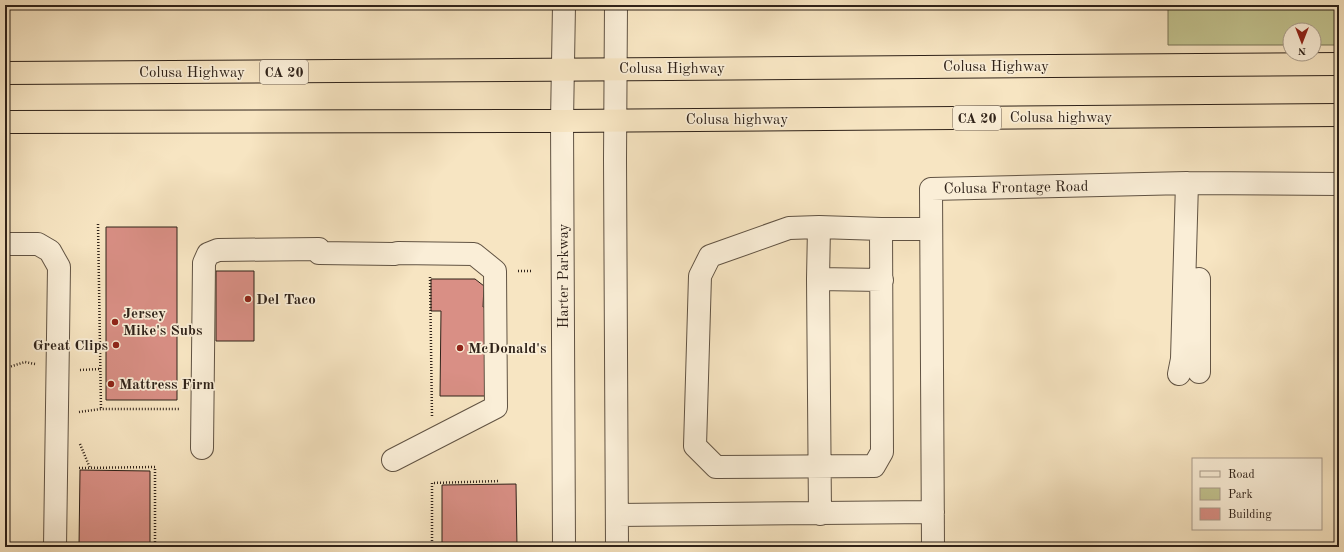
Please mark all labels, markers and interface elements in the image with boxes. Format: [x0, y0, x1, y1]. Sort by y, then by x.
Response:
north arrow [1282, 22, 1322, 62]
text: N [1297, 45, 1306, 56]
road number: CA 20 [260, 60, 308, 84]
street label: Colusa Highway [943, 60, 1049, 75]
street label: Colusa Highway [619, 62, 725, 77]
street label: Colusa Highway [139, 66, 245, 81]
road number: CA 20 [953, 106, 1001, 130]
street label: Colusa highway [1010, 111, 1112, 126]
street label: Colusa highway [686, 113, 788, 128]
street label: Colusa Frontage Road [944, 180, 1089, 197]
street label: Harter Parkway [557, 223, 572, 329]
place label: Del Taco [256, 293, 316, 308]
marker: Del Taco [243, 294, 253, 304]
place label: Jersey Mike's Subs [123, 307, 202, 339]
marker: Jersey Mike's Subs [110, 317, 120, 327]
place label: Great Clips [33, 339, 108, 354]
marker: Great Clips [111, 340, 121, 350]
place label: McDonald's [468, 342, 546, 357]
marker: McDonald's [455, 343, 465, 353]
place label: Mattress Firm [119, 378, 215, 393]
marker: Mattress Firm [106, 379, 116, 389]
legend [1192, 458, 1322, 530]
text: Road [1228, 469, 1255, 481]
text: Park [1228, 489, 1253, 501]
text: Building [1228, 509, 1272, 521]

